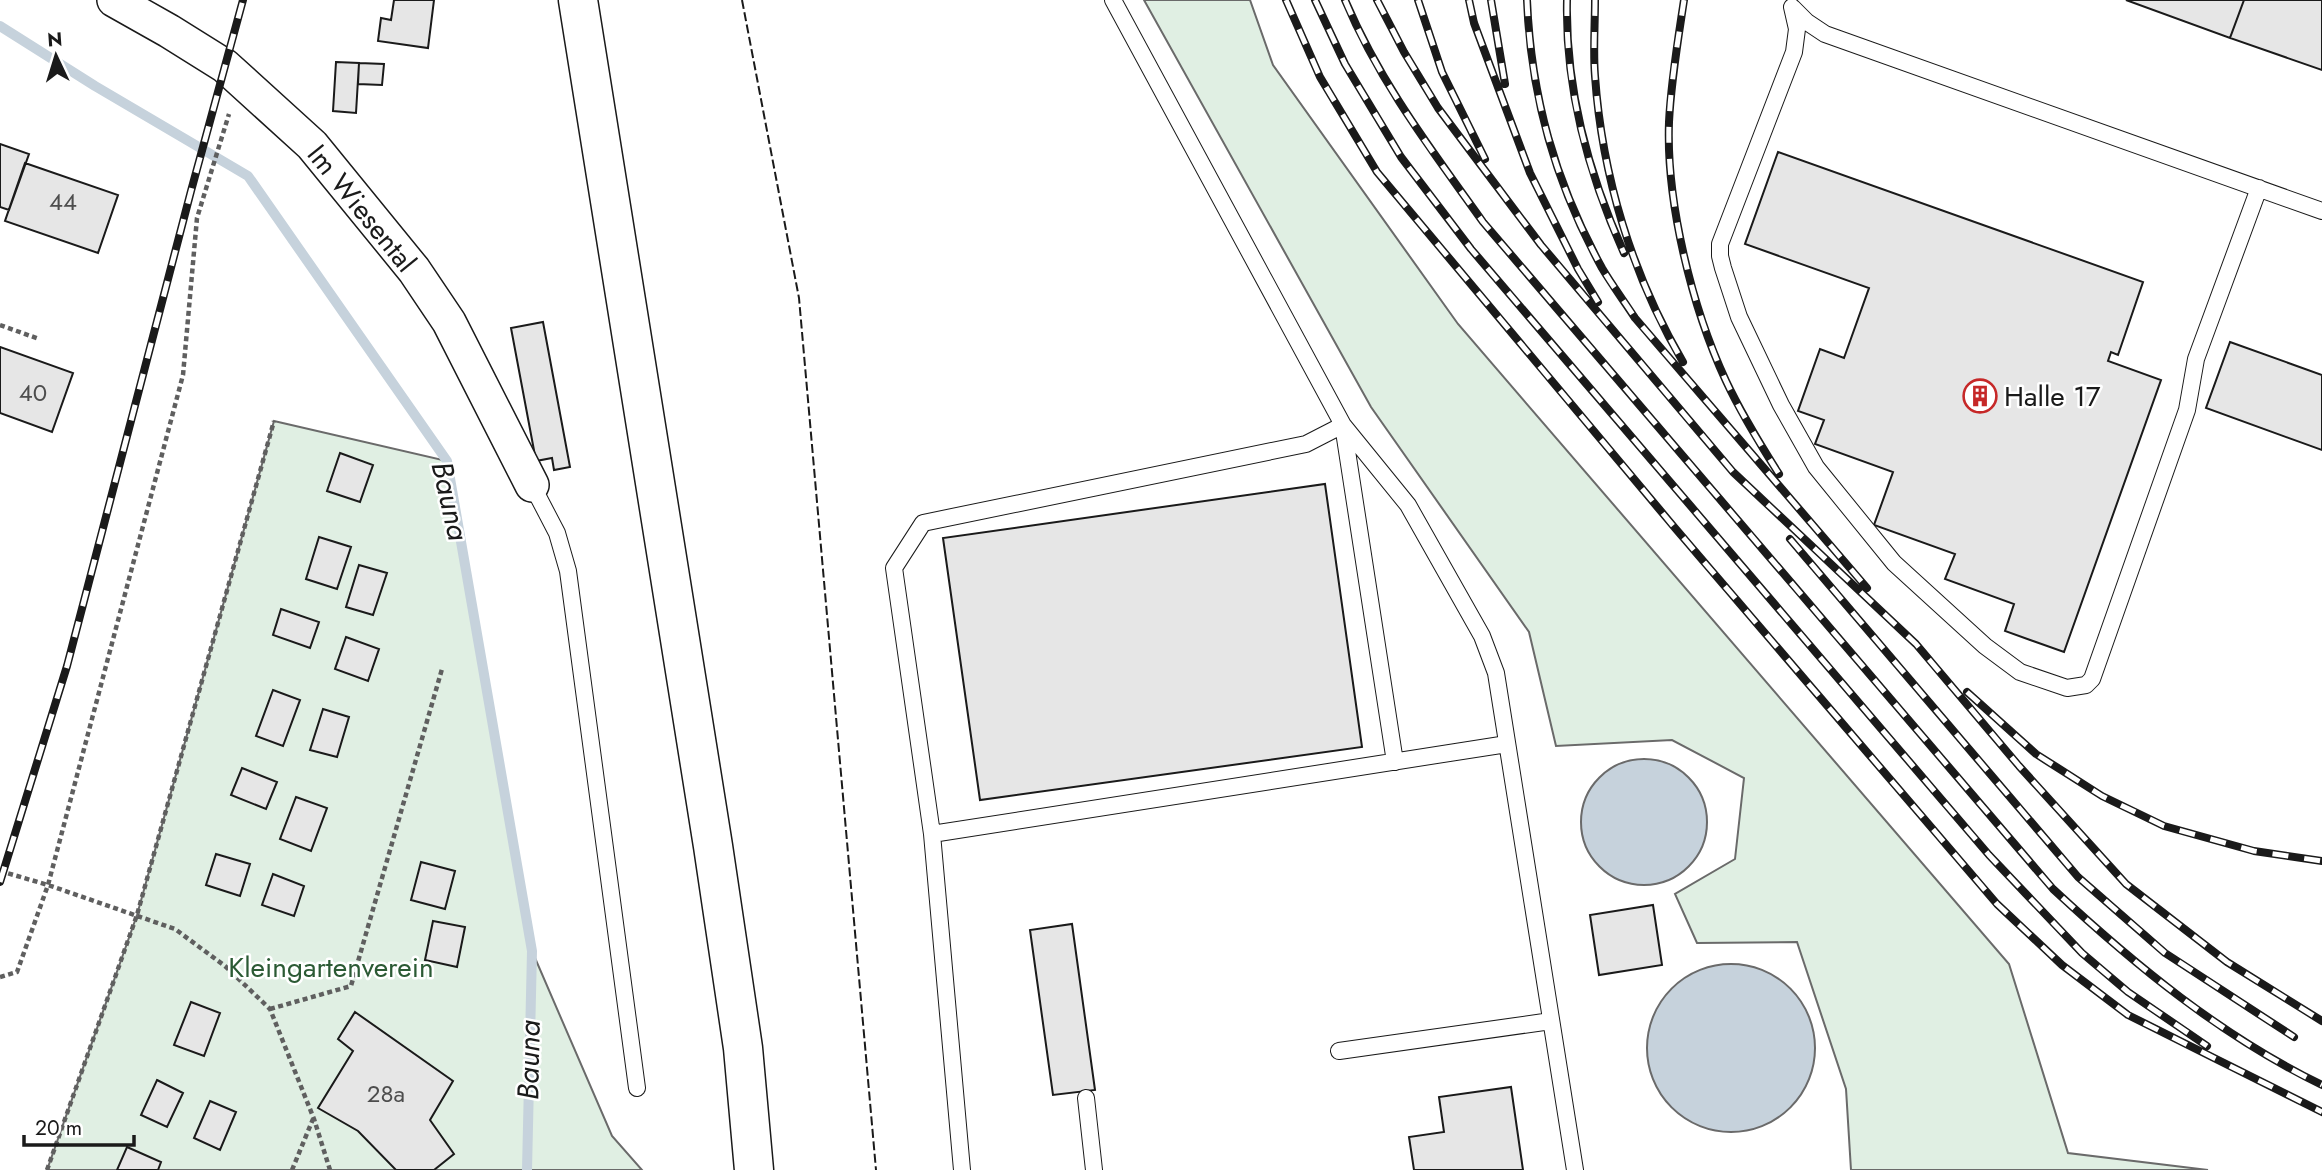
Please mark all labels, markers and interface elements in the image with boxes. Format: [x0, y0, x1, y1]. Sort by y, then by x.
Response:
north arrow [21, 21, 91, 91]
text: N [46, 26, 63, 54]
street label: Im Wiesental [297, 136, 426, 281]
house number: 44 [49, 184, 77, 219]
house number: 40 [19, 375, 47, 410]
place label: Halle 17 [2004, 376, 2101, 417]
building icon: Halle 17 [1961, 377, 1999, 415]
water label: Bauna [421, 457, 481, 545]
park label: Kleingartenverein [228, 947, 434, 988]
water label: Bauna [506, 1019, 551, 1100]
house number: 28a [367, 1076, 405, 1111]
scale bar [24, 1104, 135, 1148]
text: 20 m [35, 1113, 82, 1143]

